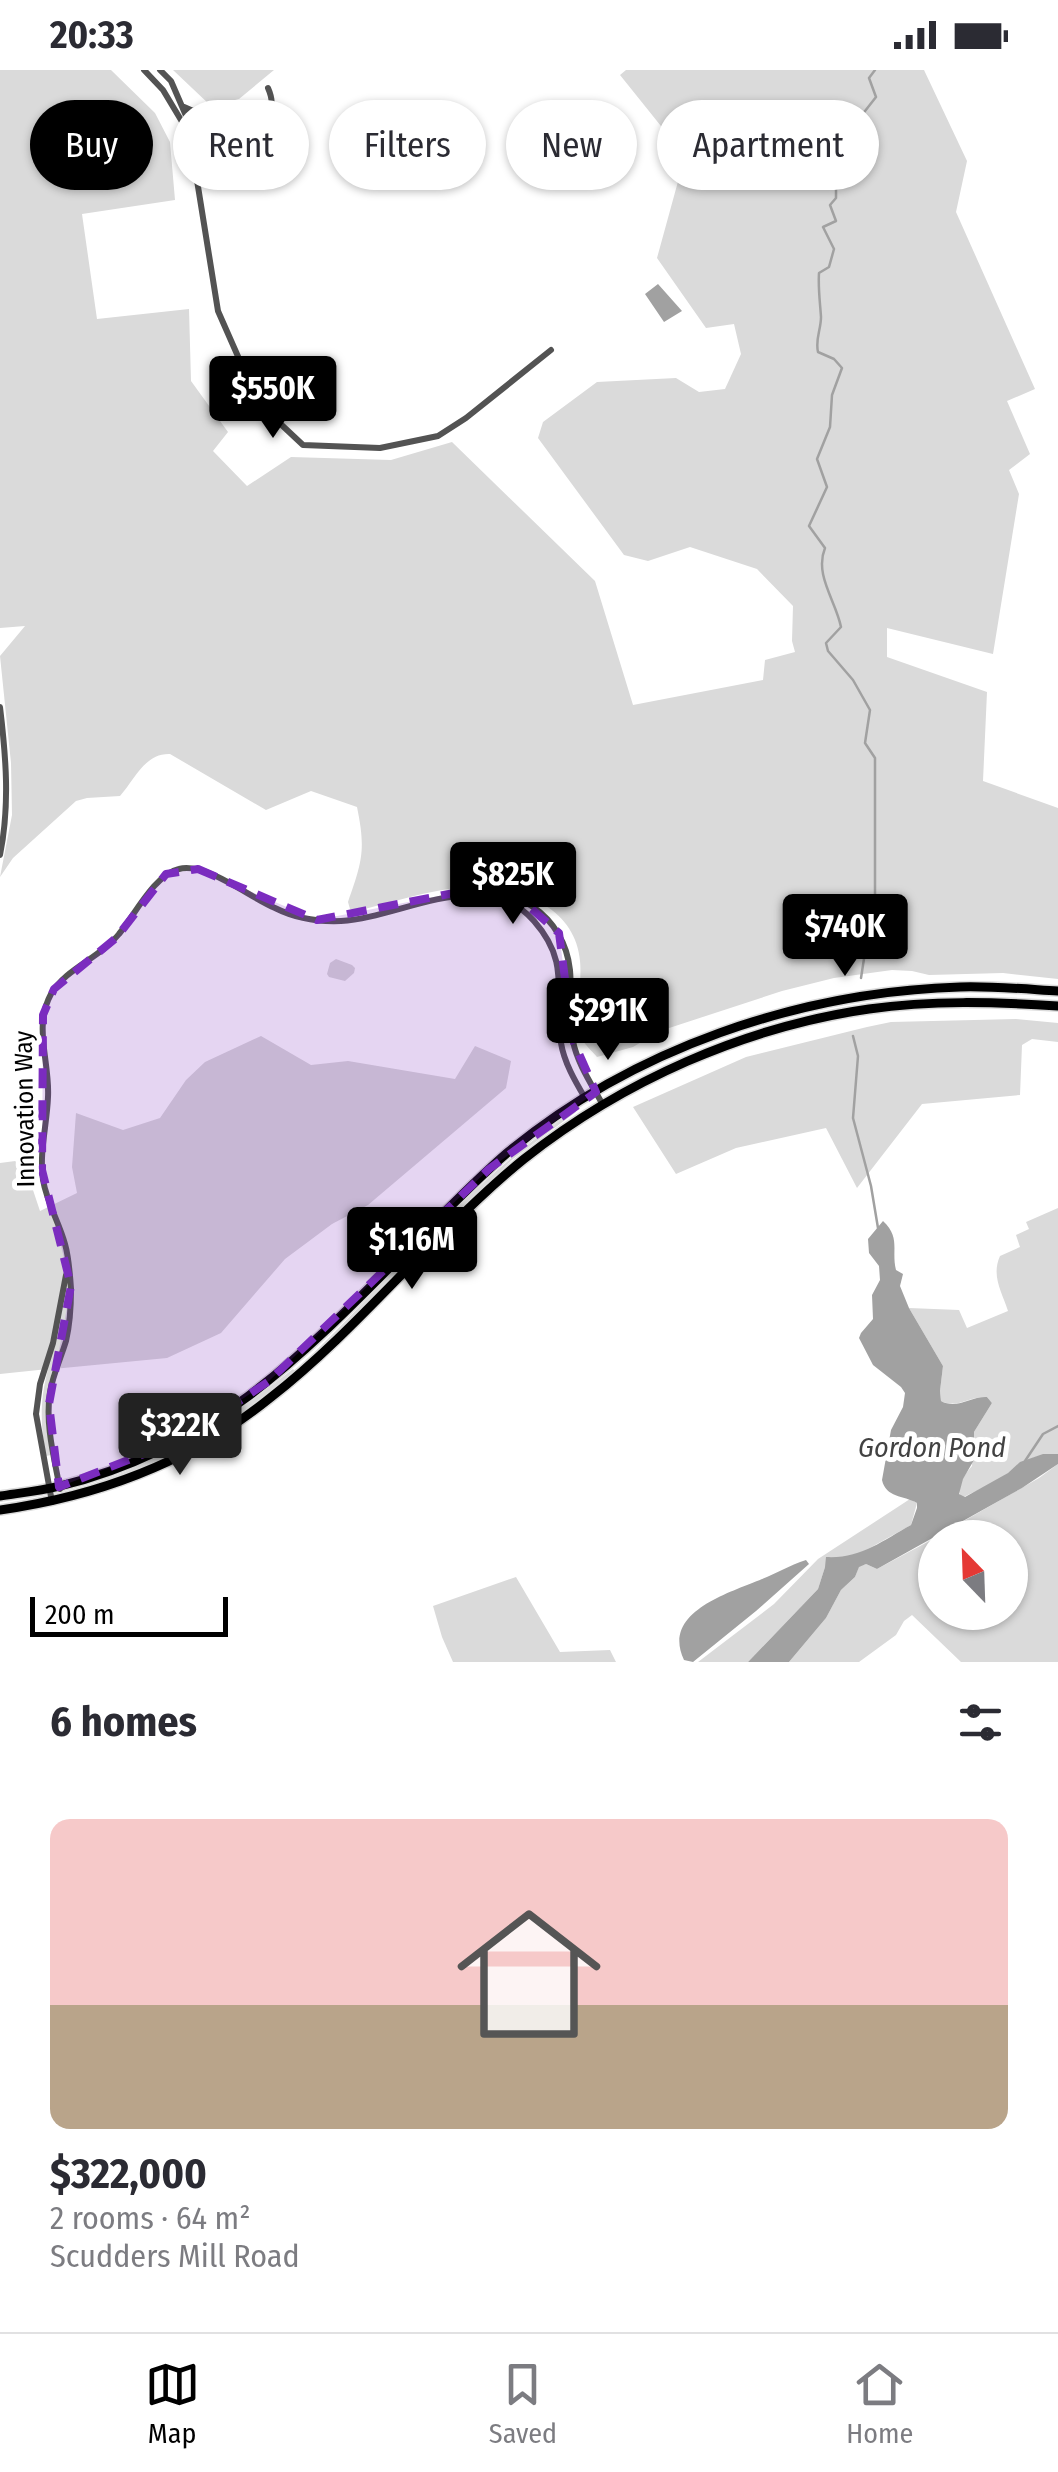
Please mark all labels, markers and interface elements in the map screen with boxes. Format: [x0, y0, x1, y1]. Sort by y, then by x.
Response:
text: 20:33 [50, 12, 134, 58]
chip: Buy [30, 100, 153, 190]
chip: Rent [173, 100, 309, 190]
chip: Filters [329, 100, 486, 190]
chip: New [506, 100, 637, 190]
chip: Apartment [657, 100, 879, 190]
pin: $550K [203, 356, 343, 441]
text: $550K [231, 369, 315, 407]
pin: $825K [443, 842, 583, 927]
text: $825K [472, 855, 554, 893]
pin: $740K [775, 894, 915, 979]
text: $740K [805, 907, 885, 945]
pin: $291K [538, 978, 678, 1063]
text: $291K [569, 991, 647, 1029]
street label: Innovation Way [9, 1030, 41, 1188]
pin: $1.16M [331, 1207, 493, 1292]
text: $1.16M [369, 1220, 455, 1258]
pin: $322K [110, 1393, 250, 1478]
text: $322K [140, 1406, 220, 1444]
water label: Gordon Pond [858, 1431, 1006, 1464]
north arrow [918, 1520, 1028, 1630]
map controls [918, 1520, 1028, 1630]
scale bar [30, 1592, 228, 1636]
text: 200 m [45, 1598, 115, 1631]
icon: filters [953, 1695, 1008, 1750]
text: 6 homes [50, 1697, 197, 1747]
icon: home [439, 1884, 619, 2064]
text: $322,000 [50, 2149, 207, 2199]
text: 2 rooms · 64 m² [50, 2199, 251, 2237]
text: Scudders Mill Road [50, 2237, 300, 2275]
tab: Map [145, 2357, 200, 2450]
tab: Saved [489, 2357, 557, 2450]
tab: Home [846, 2357, 913, 2450]

